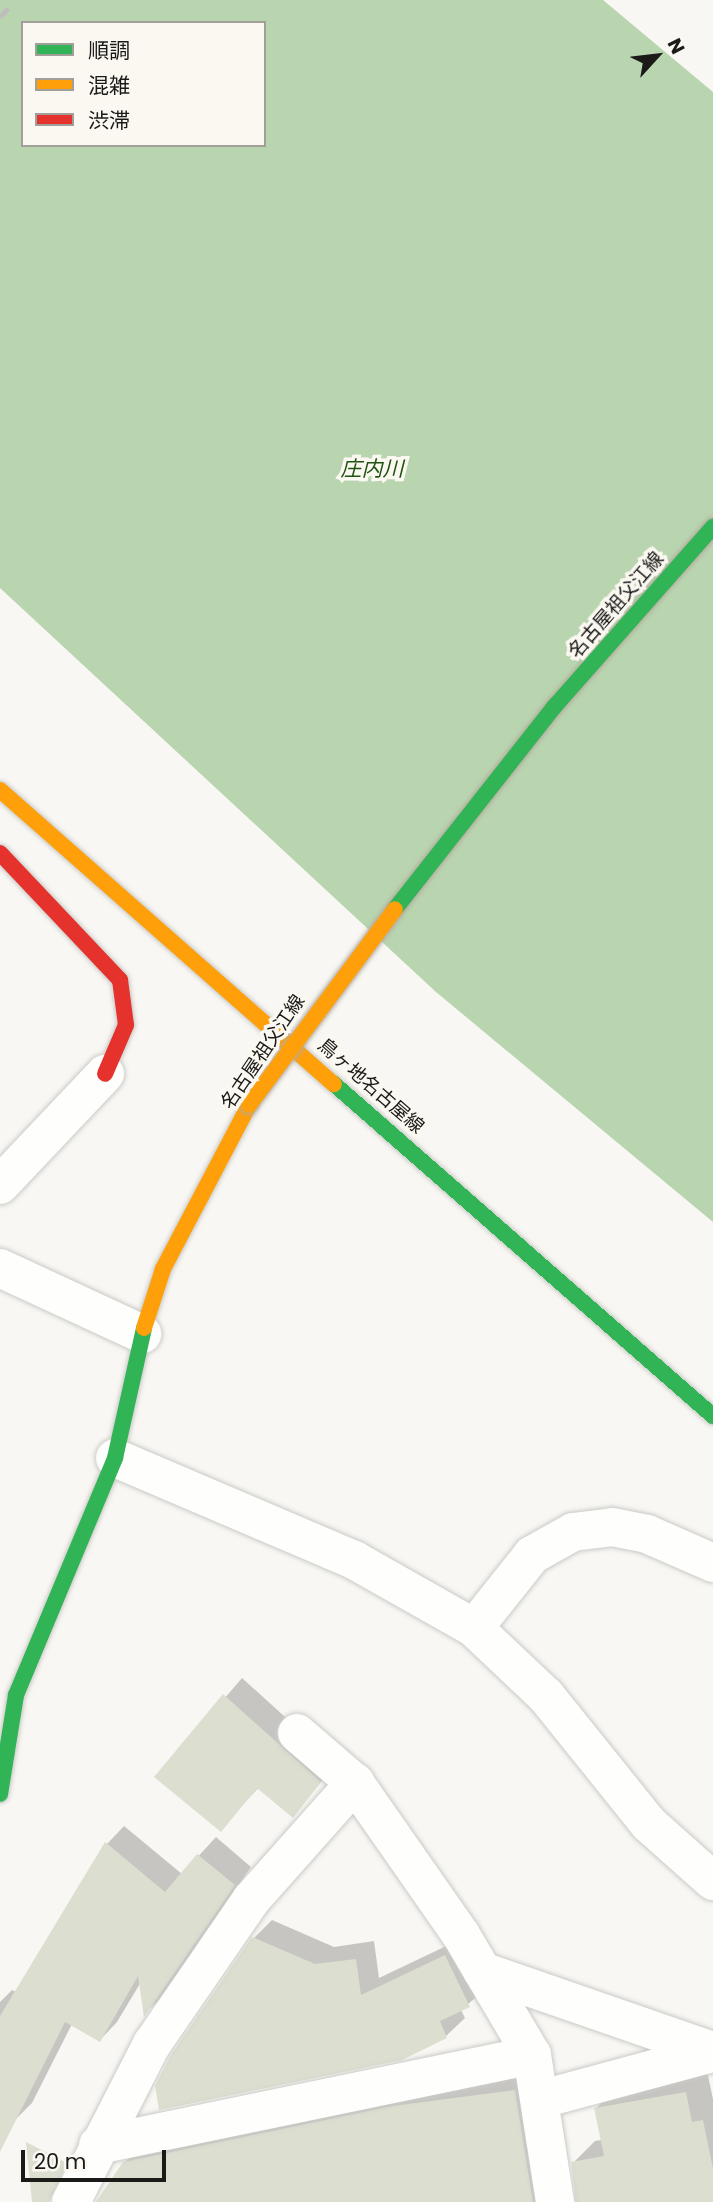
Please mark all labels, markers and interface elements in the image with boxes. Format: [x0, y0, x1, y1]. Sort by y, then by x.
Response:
legend [21, 21, 266, 147]
north arrow [622, 21, 692, 91]
text: N [661, 34, 691, 59]
text: 順調 [88, 36, 130, 65]
text: 混雑 [88, 71, 130, 100]
text: 渋滞 [88, 106, 130, 135]
water label: 庄内川 [341, 456, 403, 482]
street label: 名古屋祖父江線 [564, 547, 668, 663]
street label: 名古屋祖父江線 [216, 990, 310, 1114]
street label: 鳥ヶ地名古屋線 [313, 1034, 429, 1138]
scale bar [24, 2136, 170, 2180]
text: 20 m [34, 2147, 87, 2176]

